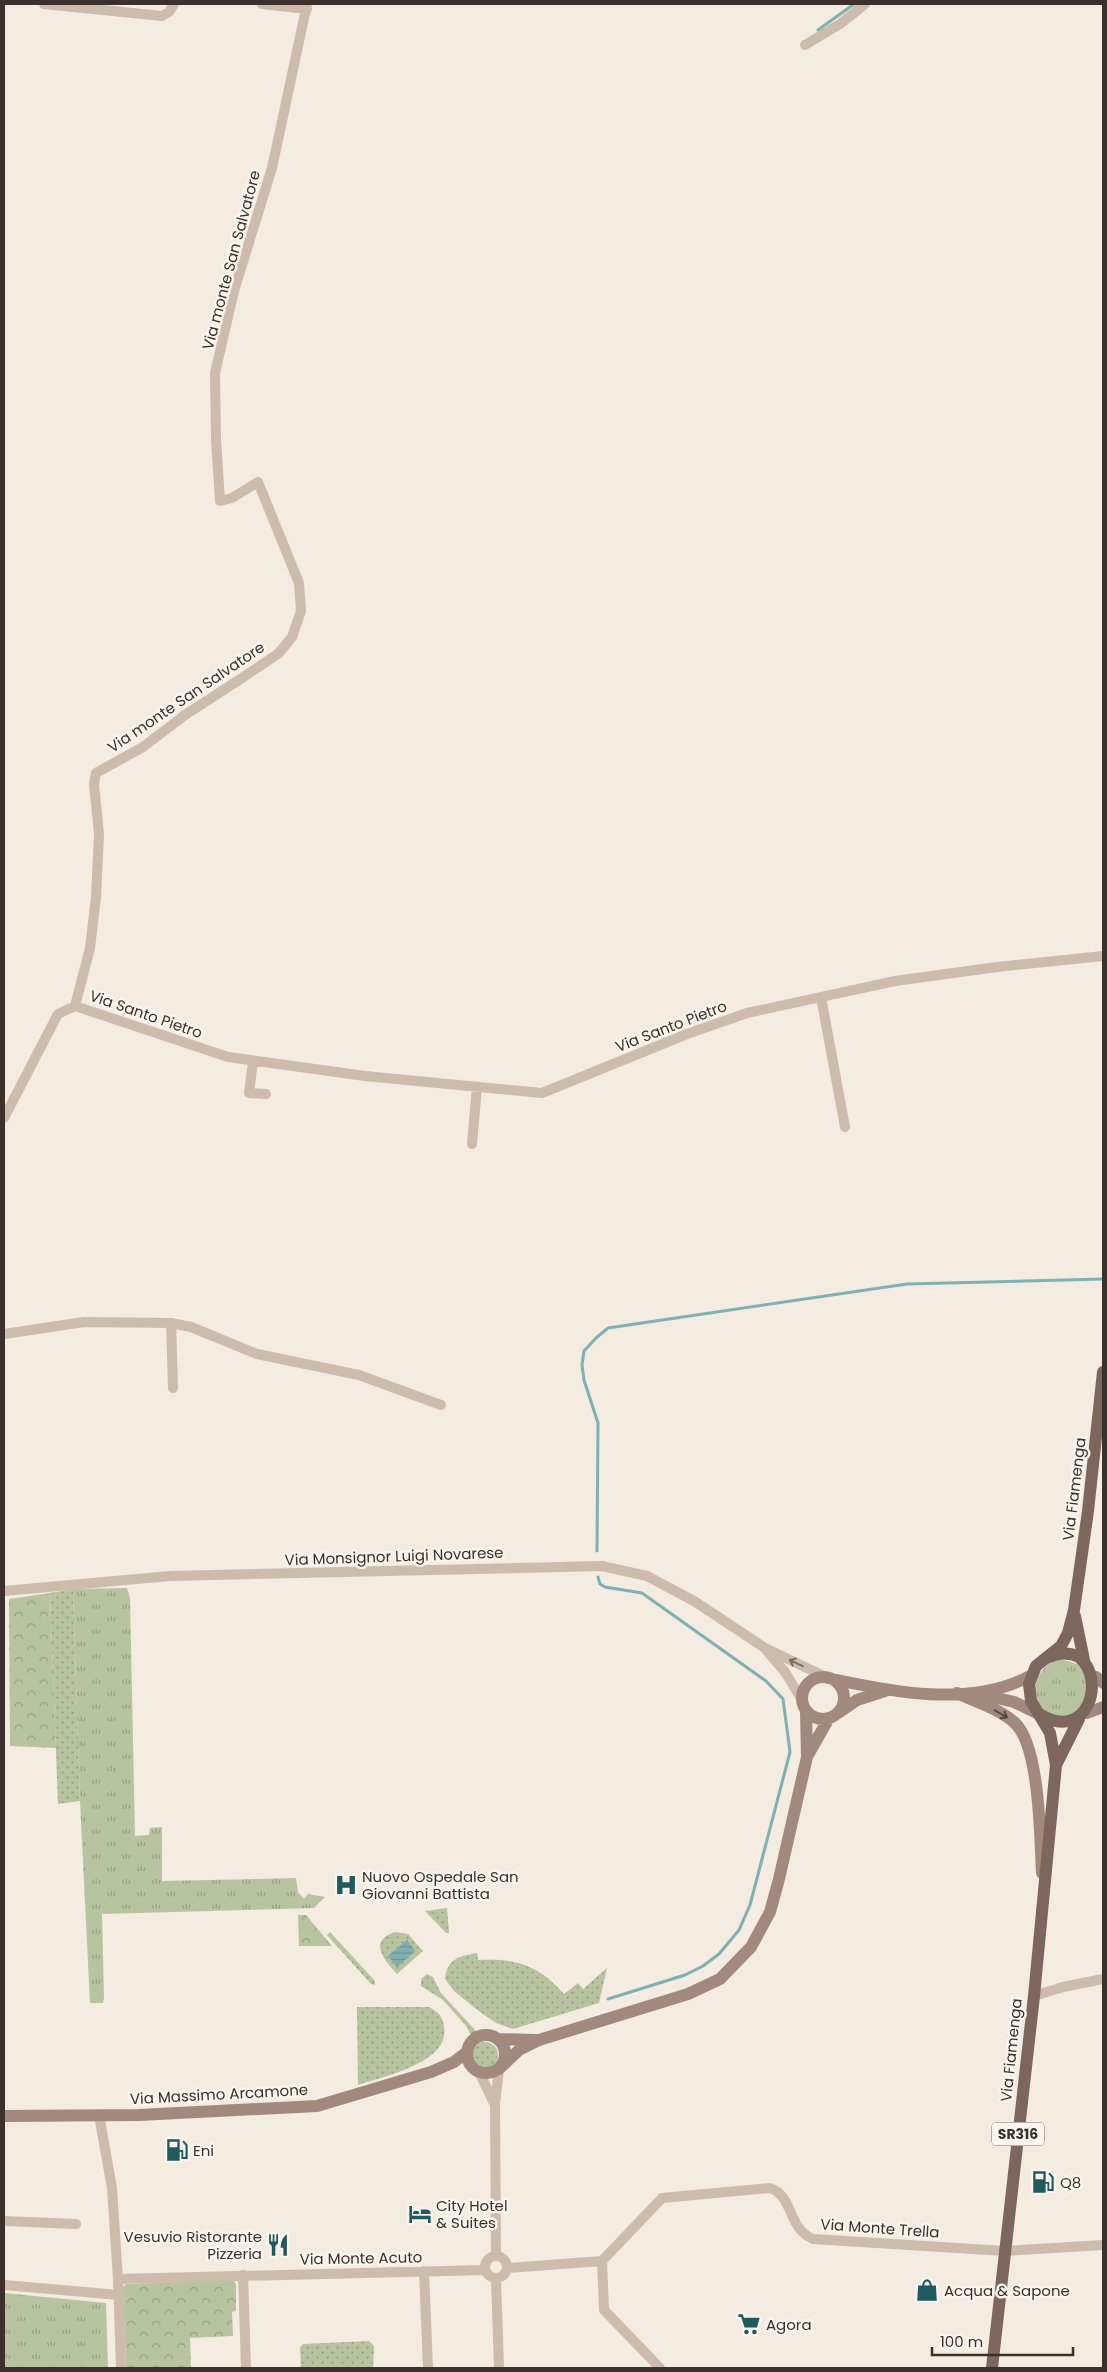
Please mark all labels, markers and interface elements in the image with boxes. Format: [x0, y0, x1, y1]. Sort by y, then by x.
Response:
street label: Via monte San Salvatore [197, 168, 265, 352]
street label: Via monte San Salvatore [103, 637, 269, 757]
street label: Via Santo Pietro [87, 985, 205, 1043]
street label: Via Santo Pietro [612, 995, 730, 1057]
street label: Via Fiamenga [1057, 1436, 1091, 1542]
street label: Via Monsignor Luigi Novarese [284, 1542, 504, 1570]
one-way arrow [789, 1658, 804, 1667]
one-way arrow [994, 1709, 1009, 1719]
place label: Nuovo Ospedale San Giovanni Battista [362, 1866, 519, 1904]
hospital icon: Nuovo Ospedale San Giovanni Battista [333, 1872, 359, 1898]
street label: Via Fiamenga [995, 1997, 1027, 2103]
street label: Via Massimo Arcamone [129, 2079, 309, 2109]
road number: SR316 [992, 2122, 1044, 2146]
fuel station icon: Eni [164, 2137, 190, 2163]
place label: Eni [193, 2140, 214, 2161]
fuel station icon: Q8 [1030, 2169, 1056, 2195]
place label: Q8 [1060, 2172, 1081, 2193]
place label: City Hotel & Suites [436, 2195, 508, 2233]
hotel icon: City Hotel & Suites [407, 2201, 433, 2227]
street label: Via Monte Trella [820, 2213, 940, 2243]
place label: Vesuvio Ristorante Pizzeria [124, 2226, 262, 2264]
restaurant icon: Vesuvio Ristorante Pizzeria [265, 2232, 291, 2258]
street label: Via Monte Acuto [299, 2246, 423, 2270]
shop icon: Acqua & Sapone [914, 2277, 940, 2303]
place label: Acqua & Sapone [944, 2280, 1070, 2301]
supermarket icon: Agora [736, 2311, 762, 2337]
place label: Agora [766, 2314, 812, 2335]
scale bar [932, 2324, 1073, 2356]
text: 100 m [940, 2331, 983, 2352]

